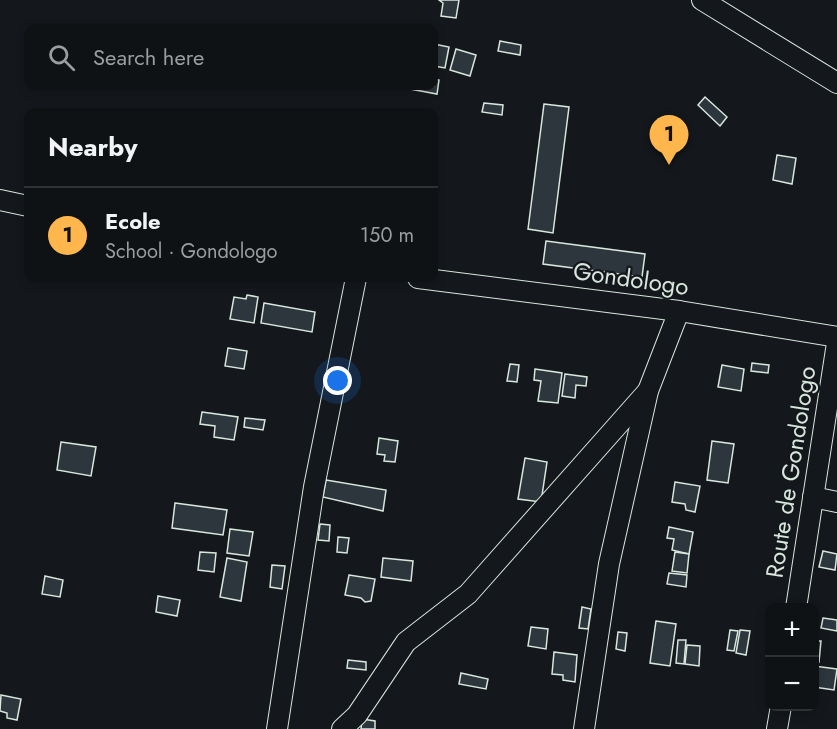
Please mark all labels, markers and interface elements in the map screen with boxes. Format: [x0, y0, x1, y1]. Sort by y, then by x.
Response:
search box [24, 24, 438, 90]
icon: search [45, 41, 78, 74]
text: Search here [93, 41, 204, 73]
pin: 1 [650, 116, 688, 165]
text: Nearby [48, 128, 137, 166]
text: Ecole [105, 205, 161, 237]
text: 1 [62, 221, 73, 250]
text: 150 m [360, 221, 414, 250]
text: School · Gondologo [105, 237, 278, 266]
street label: Gondologo [571, 253, 691, 304]
street label: Route de Gondologo [756, 363, 825, 580]
your location [323, 366, 352, 395]
map controls [765, 603, 819, 711]
button: + [765, 603, 819, 657]
button: − [765, 657, 819, 711]

